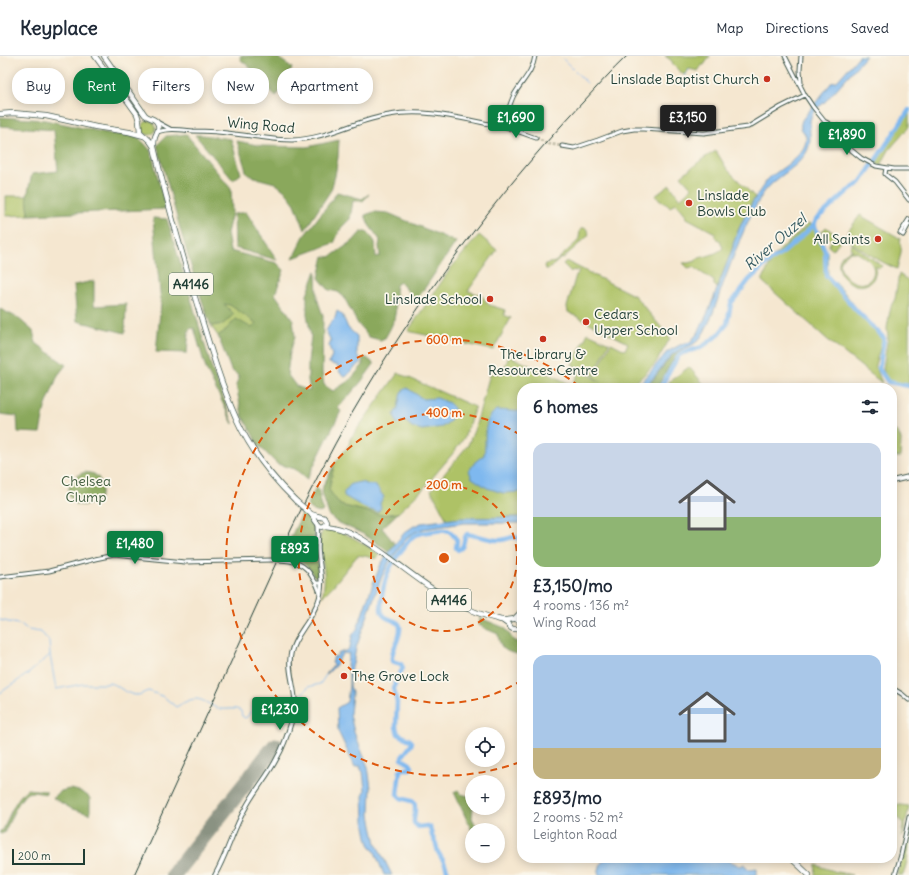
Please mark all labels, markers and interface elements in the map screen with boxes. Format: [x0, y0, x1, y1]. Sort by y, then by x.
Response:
text: Keyplace [20, 16, 98, 40]
text: Map [716, 19, 743, 37]
text: Directions [765, 19, 829, 37]
text: Saved [851, 19, 889, 37]
chip: Buy [12, 68, 65, 104]
chip: Rent [73, 68, 130, 104]
chip: Filters [138, 68, 204, 104]
chip: New [212, 68, 269, 104]
chip: Apartment [277, 68, 373, 104]
place label: Linslade Baptist Church [610, 70, 759, 88]
marker: Linslade Baptist Church [762, 74, 772, 84]
pin: £1,690 [483, 105, 549, 139]
pin: £3,150 [655, 105, 721, 139]
text: £1,690 [497, 109, 535, 126]
text: £3,150 [669, 109, 707, 126]
street label: Wing Road [226, 113, 296, 137]
pin: £1,890 [814, 122, 880, 156]
text: £1,890 [828, 126, 866, 143]
place label: Linslade Bowls Club [697, 186, 766, 220]
marker: Linslade Bowls Club [684, 198, 694, 208]
water label: River Ouzel [740, 208, 812, 274]
place label: All Saints [813, 230, 870, 248]
marker: All Saints [873, 234, 883, 244]
road number: A4146 [169, 273, 213, 295]
place label: Linslade School [385, 290, 482, 308]
marker: Linslade School [485, 294, 495, 304]
place label: Cedars Upper School [594, 305, 678, 339]
marker: Cedars Upper School [581, 317, 591, 327]
text: 600 m [426, 332, 463, 347]
marker: The Library & Resources Centre [538, 334, 548, 344]
place label: The Library & Resources Centre [488, 345, 598, 379]
text: 6 homes [533, 396, 598, 418]
icon: filters [859, 396, 881, 418]
text: 400 m [426, 405, 463, 420]
icon: home [671, 469, 743, 541]
park label: Chelsea Clump [61, 472, 111, 506]
text: 200 m [426, 477, 462, 492]
pin: £1,480 [102, 531, 168, 565]
text: £1,480 [116, 535, 154, 552]
pin: £893 [271, 536, 319, 570]
text: £893 [280, 540, 310, 557]
centre of rings [437, 551, 451, 565]
text: £3,150/mo [533, 575, 613, 597]
road number: A4146 [427, 589, 471, 611]
text: 4 rooms · 136 m² [533, 597, 629, 614]
text: Wing Road [533, 614, 596, 631]
place label: The Grove Lock [352, 667, 449, 685]
marker: The Grove Lock [339, 671, 349, 681]
icon: home [671, 681, 743, 753]
pin: £1,230 [247, 697, 313, 731]
text: £1,230 [261, 701, 299, 718]
map controls [465, 727, 505, 863]
button: locate [465, 727, 505, 767]
button: + [465, 775, 505, 815]
text: £893/mo [533, 787, 602, 809]
text: 2 rooms · 52 m² [533, 809, 623, 826]
button: − [465, 823, 505, 863]
text: Leighton Road [533, 826, 617, 843]
scale bar [12, 847, 85, 866]
text: 200 m [18, 849, 51, 863]

